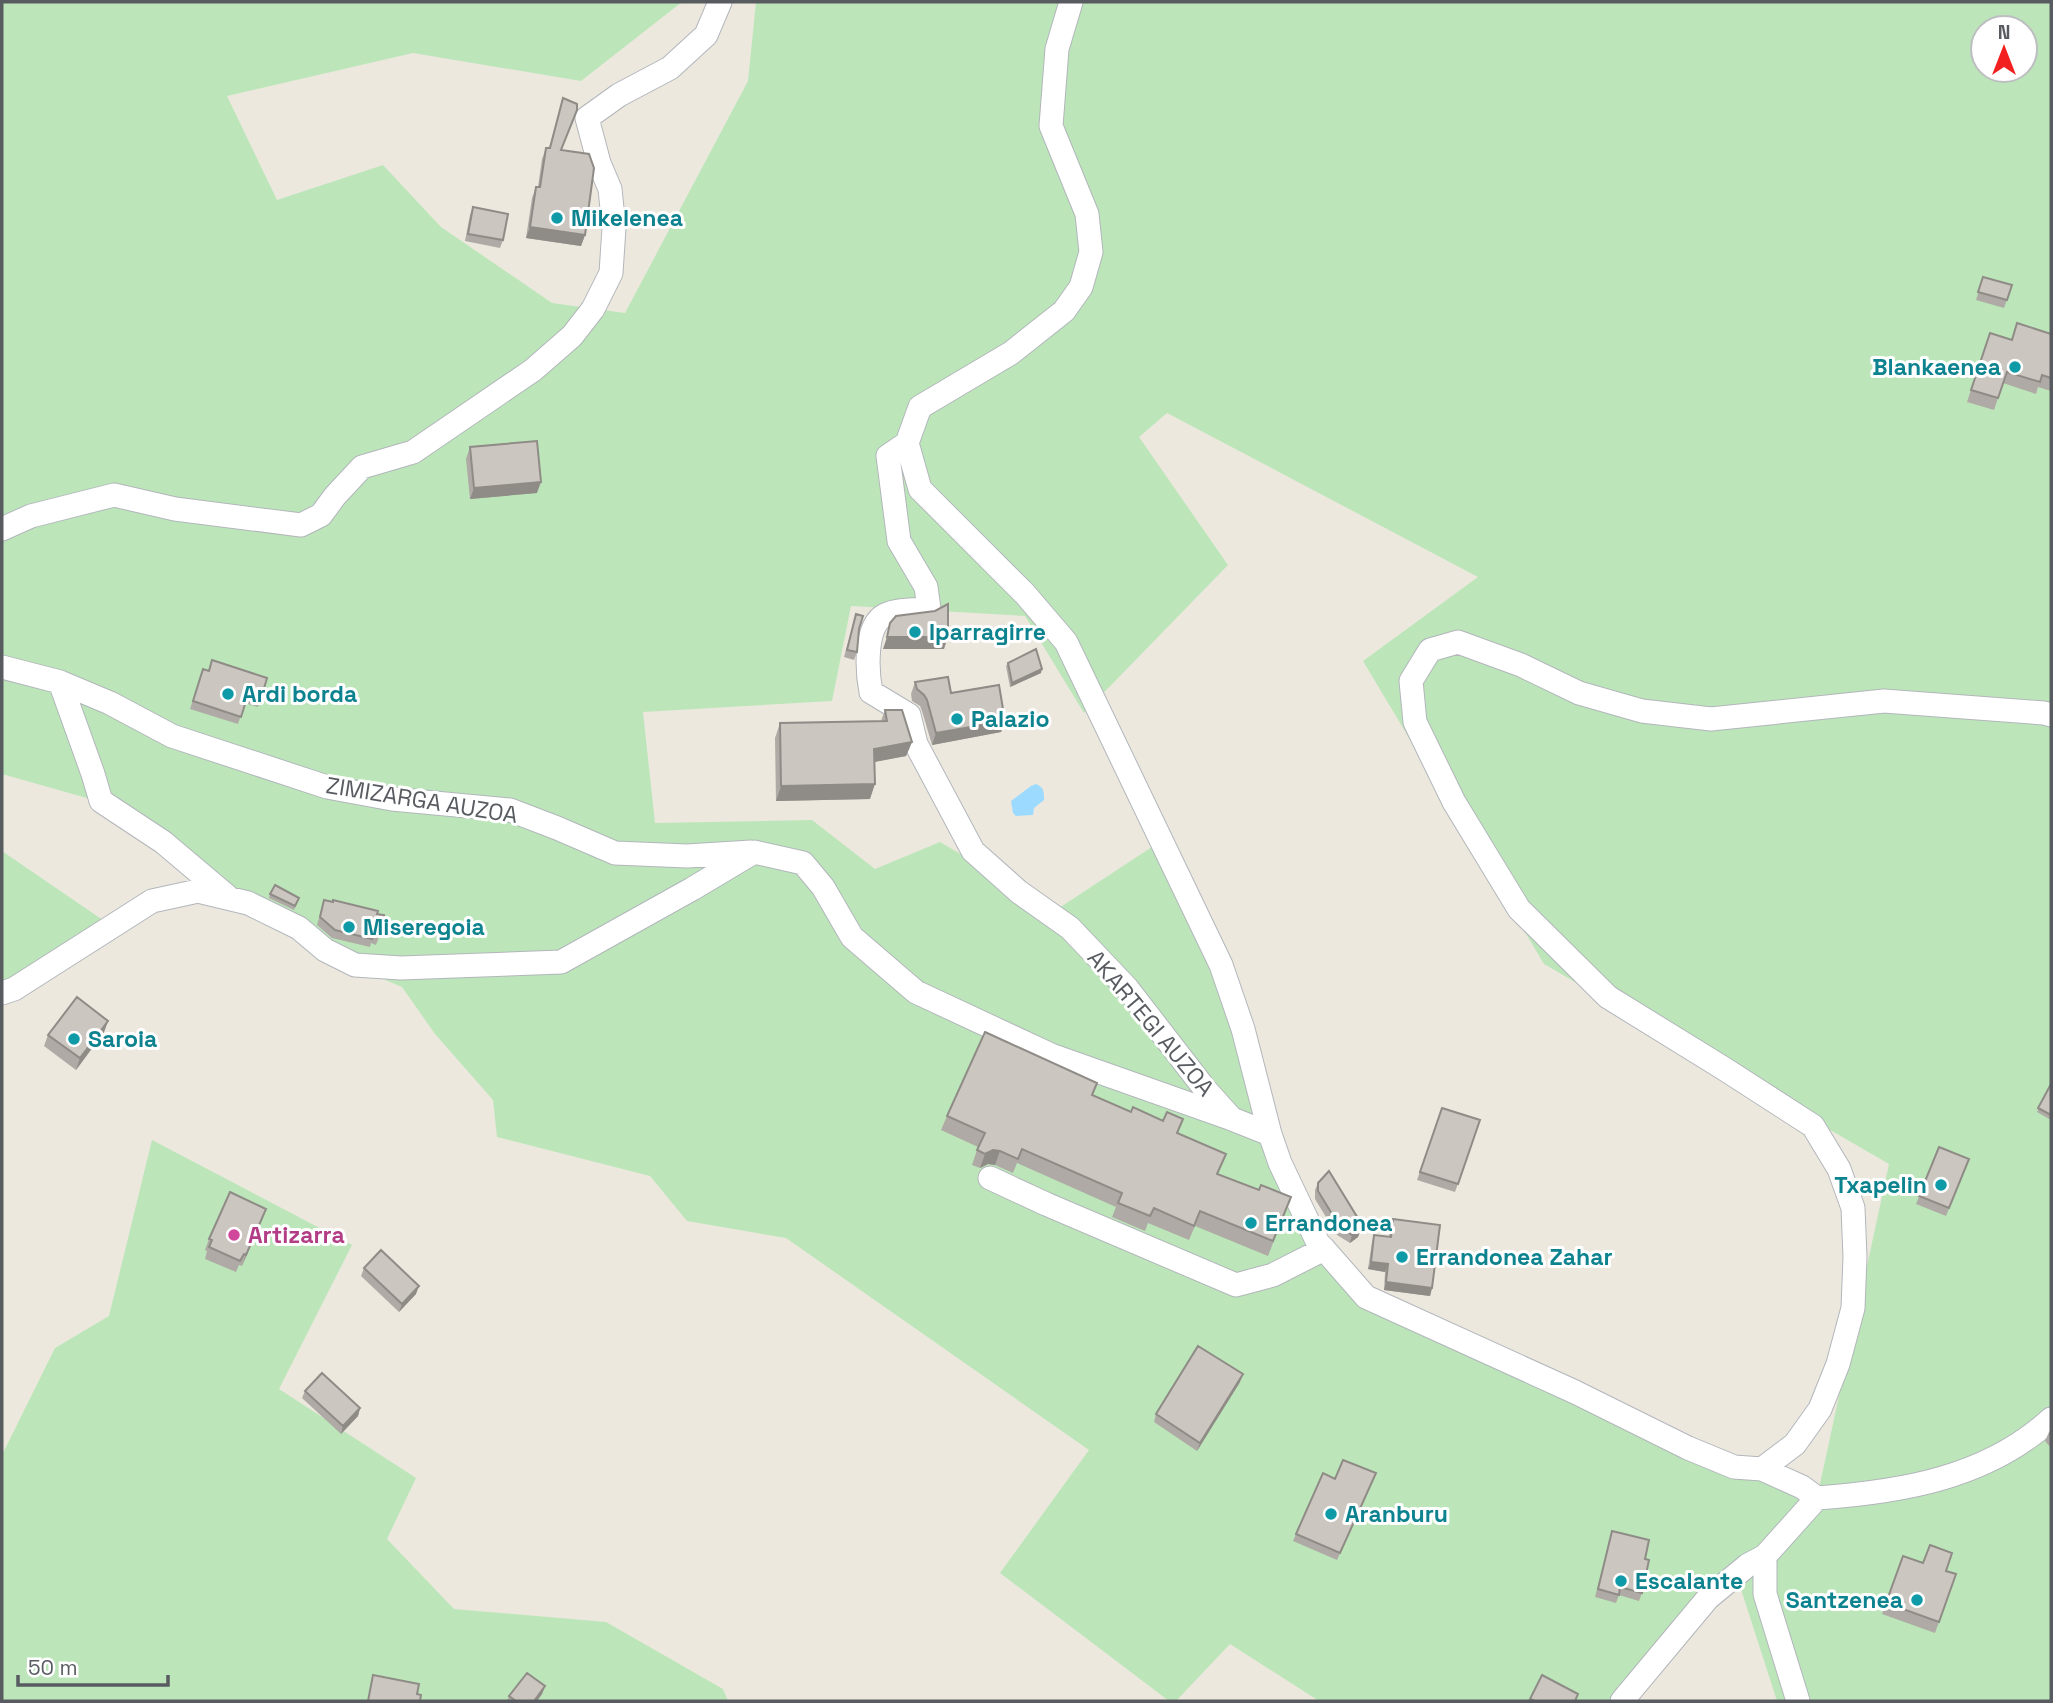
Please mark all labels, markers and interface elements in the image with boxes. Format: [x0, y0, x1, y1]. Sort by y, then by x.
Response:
north arrow [1969, 14, 2039, 84]
text: N [1998, 20, 2010, 45]
place label: Mikelenea [571, 203, 683, 233]
marker: Mikelenea [549, 210, 565, 226]
place label: Blankaenea [1872, 352, 2001, 382]
marker: Blankaenea [2007, 359, 2023, 375]
place label: Iparragirre [929, 617, 1046, 647]
marker: Iparragirre [907, 624, 923, 640]
place label: Ardi borda [242, 679, 357, 709]
marker: Ardi borda [220, 686, 236, 702]
place label: Palazio [971, 704, 1049, 734]
marker: Palazio [949, 711, 965, 727]
street label: ZIMIZARGA AUZOA [324, 770, 520, 830]
place label: Miseregoia [363, 912, 485, 942]
marker: Miseregoia [341, 919, 357, 935]
street label: AKARTEGI AUZOA [1081, 944, 1221, 1102]
place label: Saroia [88, 1024, 157, 1054]
marker: Saroia [66, 1031, 82, 1047]
place label: Txapelin [1834, 1170, 1927, 1200]
marker: Txapelin [1933, 1177, 1949, 1193]
place label: Errandonea [1265, 1208, 1393, 1238]
marker: Errandonea [1243, 1215, 1259, 1231]
place label: Artizarra [248, 1220, 345, 1250]
marker: Artizarra [226, 1227, 242, 1243]
place label: Errandonea Zahar [1416, 1242, 1613, 1272]
marker: Errandonea Zahar [1394, 1249, 1410, 1265]
place label: Aranburu [1345, 1499, 1448, 1529]
marker: Aranburu [1323, 1506, 1339, 1522]
place label: Escalante [1635, 1566, 1743, 1596]
marker: Escalante [1613, 1573, 1629, 1589]
place label: Santzenea [1786, 1585, 1903, 1615]
marker: Santzenea [1909, 1592, 1925, 1608]
scale bar [18, 1644, 168, 1688]
text: 50 m [28, 1654, 78, 1681]

